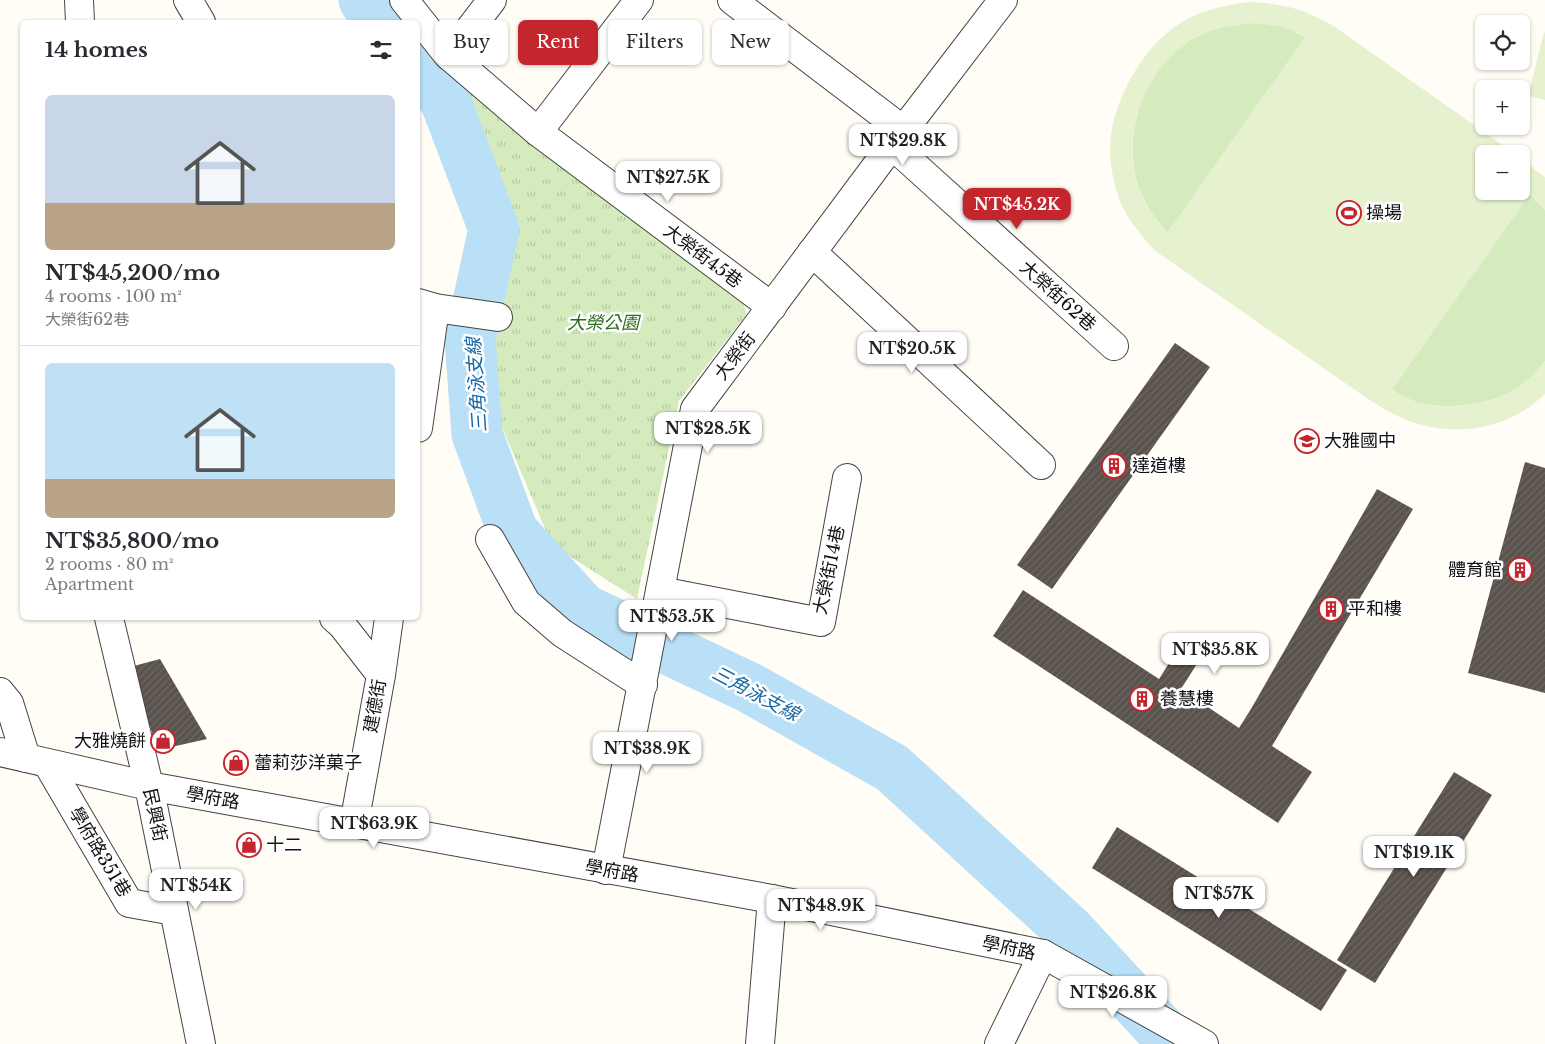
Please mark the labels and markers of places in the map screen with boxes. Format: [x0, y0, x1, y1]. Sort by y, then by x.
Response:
pin: NT$29.8K [851, 124, 955, 166]
pin: NT$27.5K [616, 160, 720, 203]
pin: NT$45.2K [965, 188, 1069, 230]
sports icon: 操場 [1336, 200, 1362, 226]
place label: 操場 [1366, 202, 1402, 224]
pin: NT$20.5K [860, 332, 964, 374]
pin: NT$28.5K [656, 412, 760, 454]
school or university icon: 大雅國中 [1294, 428, 1320, 454]
place label: 大雅國中 [1324, 430, 1396, 452]
building icon: 達道樓 [1101, 453, 1127, 479]
place label: 達道樓 [1132, 455, 1186, 477]
building icon: 體育館 [1507, 557, 1533, 583]
place label: 體育館 [1448, 559, 1502, 581]
building icon: 平和樓 [1318, 596, 1344, 622]
place label: 平和樓 [1348, 598, 1402, 620]
pin: NT$53.5K [620, 600, 724, 642]
pin: NT$35.8K [1163, 632, 1267, 675]
building icon: 養慧樓 [1129, 686, 1155, 712]
place label: 養慧樓 [1160, 688, 1214, 710]
shop icon: 大雅燒餅 [150, 728, 176, 754]
place label: 大雅燒餅 [74, 730, 146, 752]
pin: NT$38.9K [595, 732, 699, 774]
shop icon: 蕾莉莎洋菓子 [223, 750, 249, 776]
place label: 蕾莉莎洋菓子 [254, 752, 362, 774]
pin: NT$63.9K [322, 806, 426, 849]
shop icon: 十二 [236, 832, 262, 858]
place label: 十二 [266, 834, 302, 856]
pin: NT$19.1K [1362, 836, 1466, 878]
pin: NT$54K [155, 868, 237, 911]
pin: NT$57K [1178, 876, 1260, 919]
pin: NT$48.9K [769, 888, 873, 931]
pin: NT$26.8K [1061, 976, 1165, 1018]

